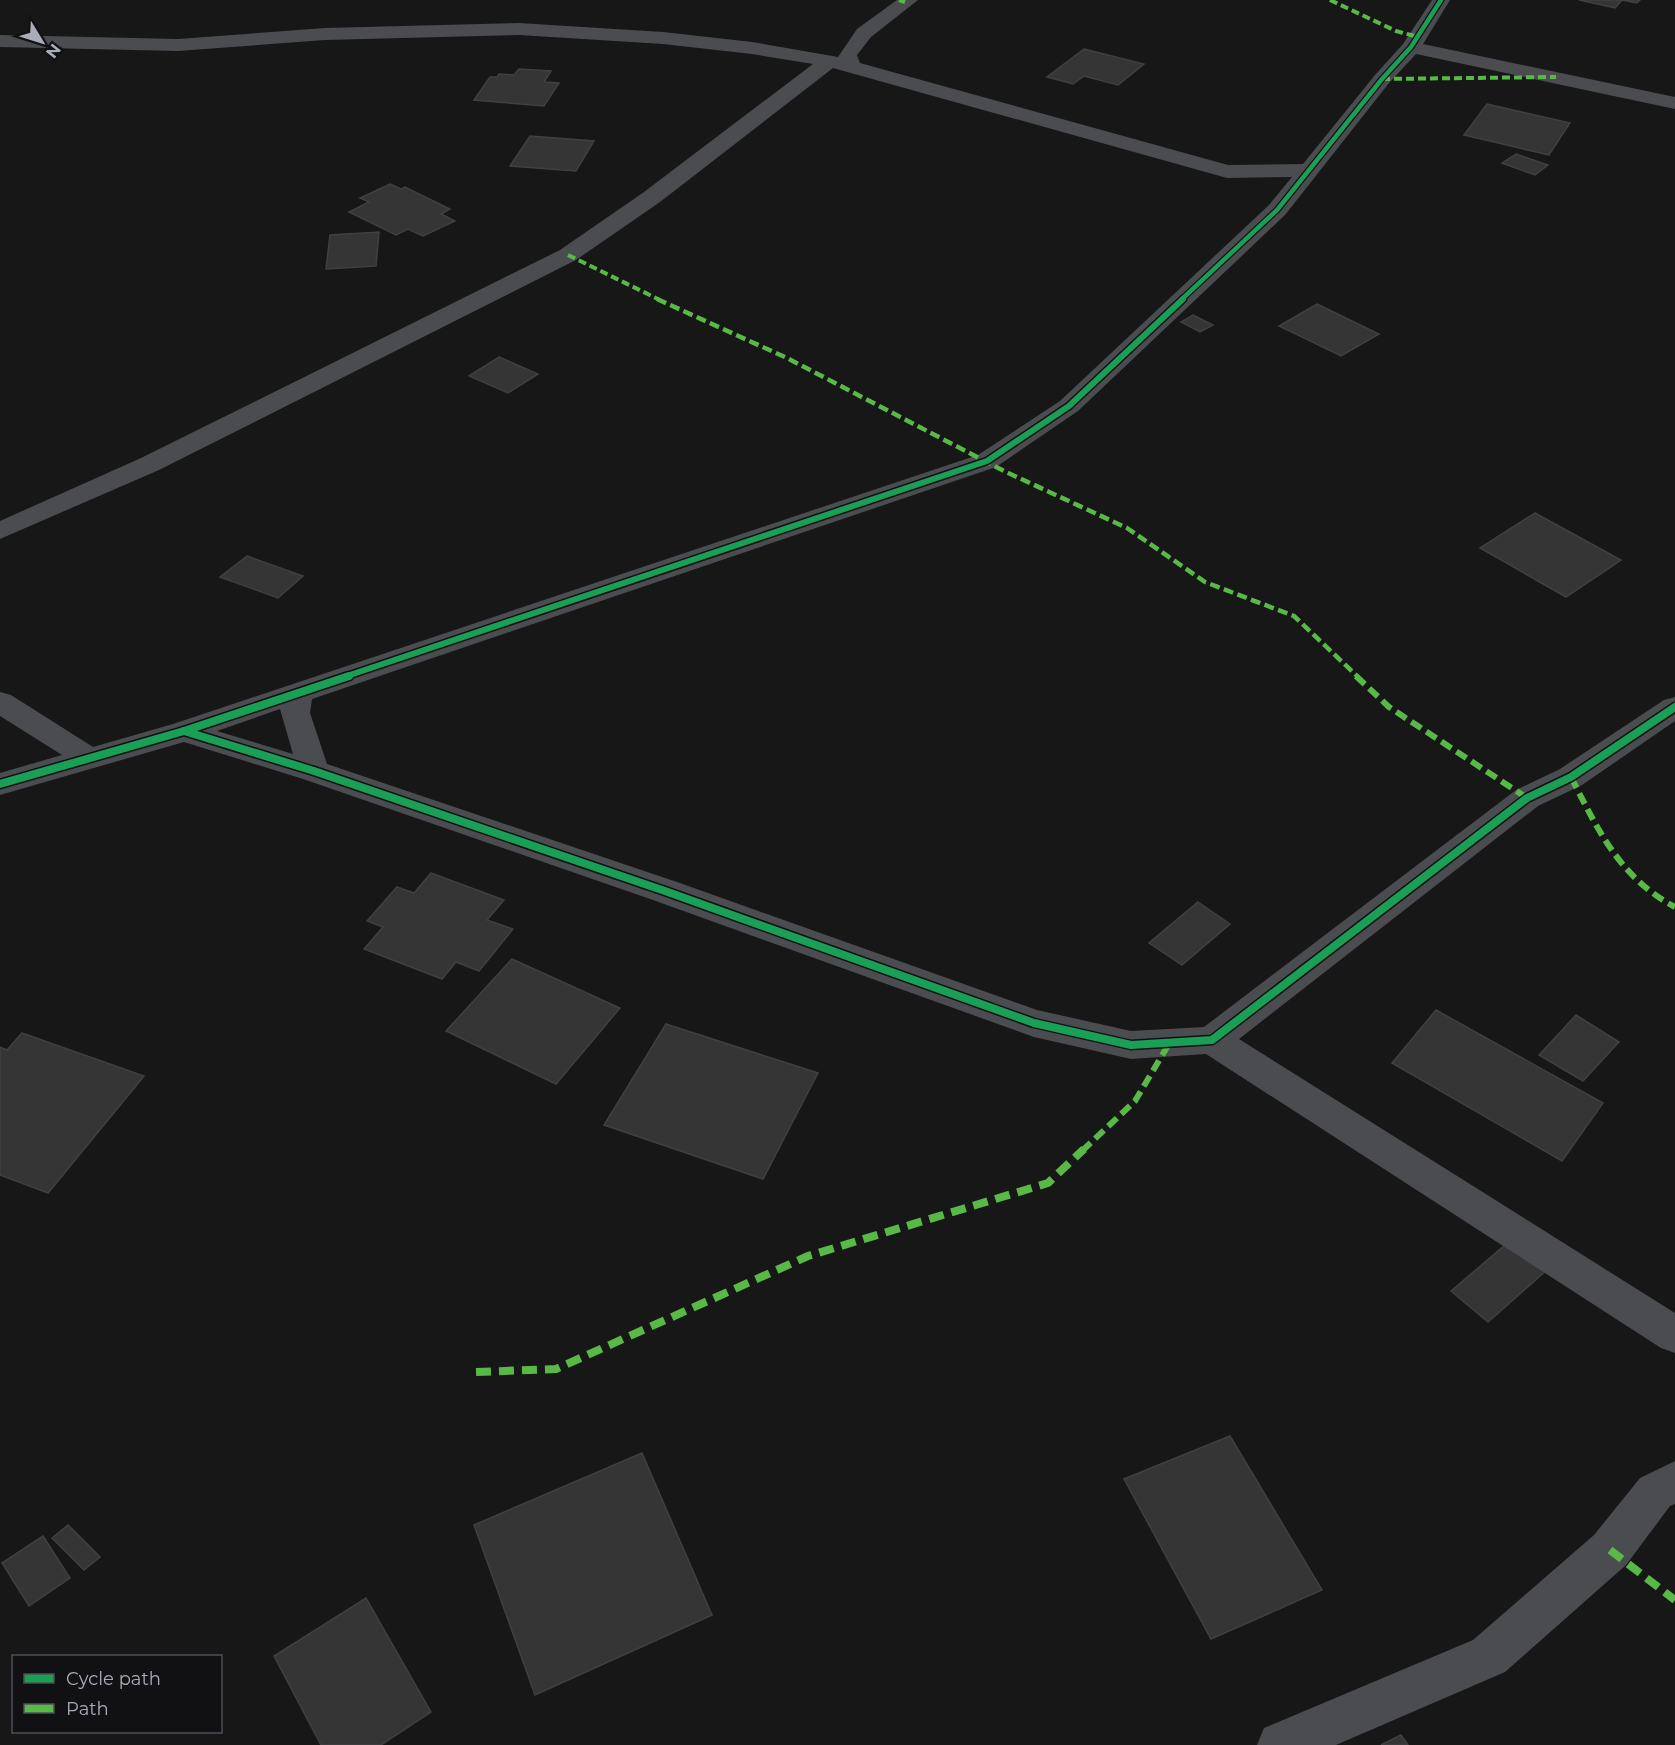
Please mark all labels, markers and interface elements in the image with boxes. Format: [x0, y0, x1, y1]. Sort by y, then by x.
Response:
north arrow [12, 12, 72, 72]
text: N [42, 40, 65, 62]
legend [12, 1655, 222, 1733]
text: Cycle path [66, 1668, 161, 1690]
text: Path [66, 1698, 109, 1720]

